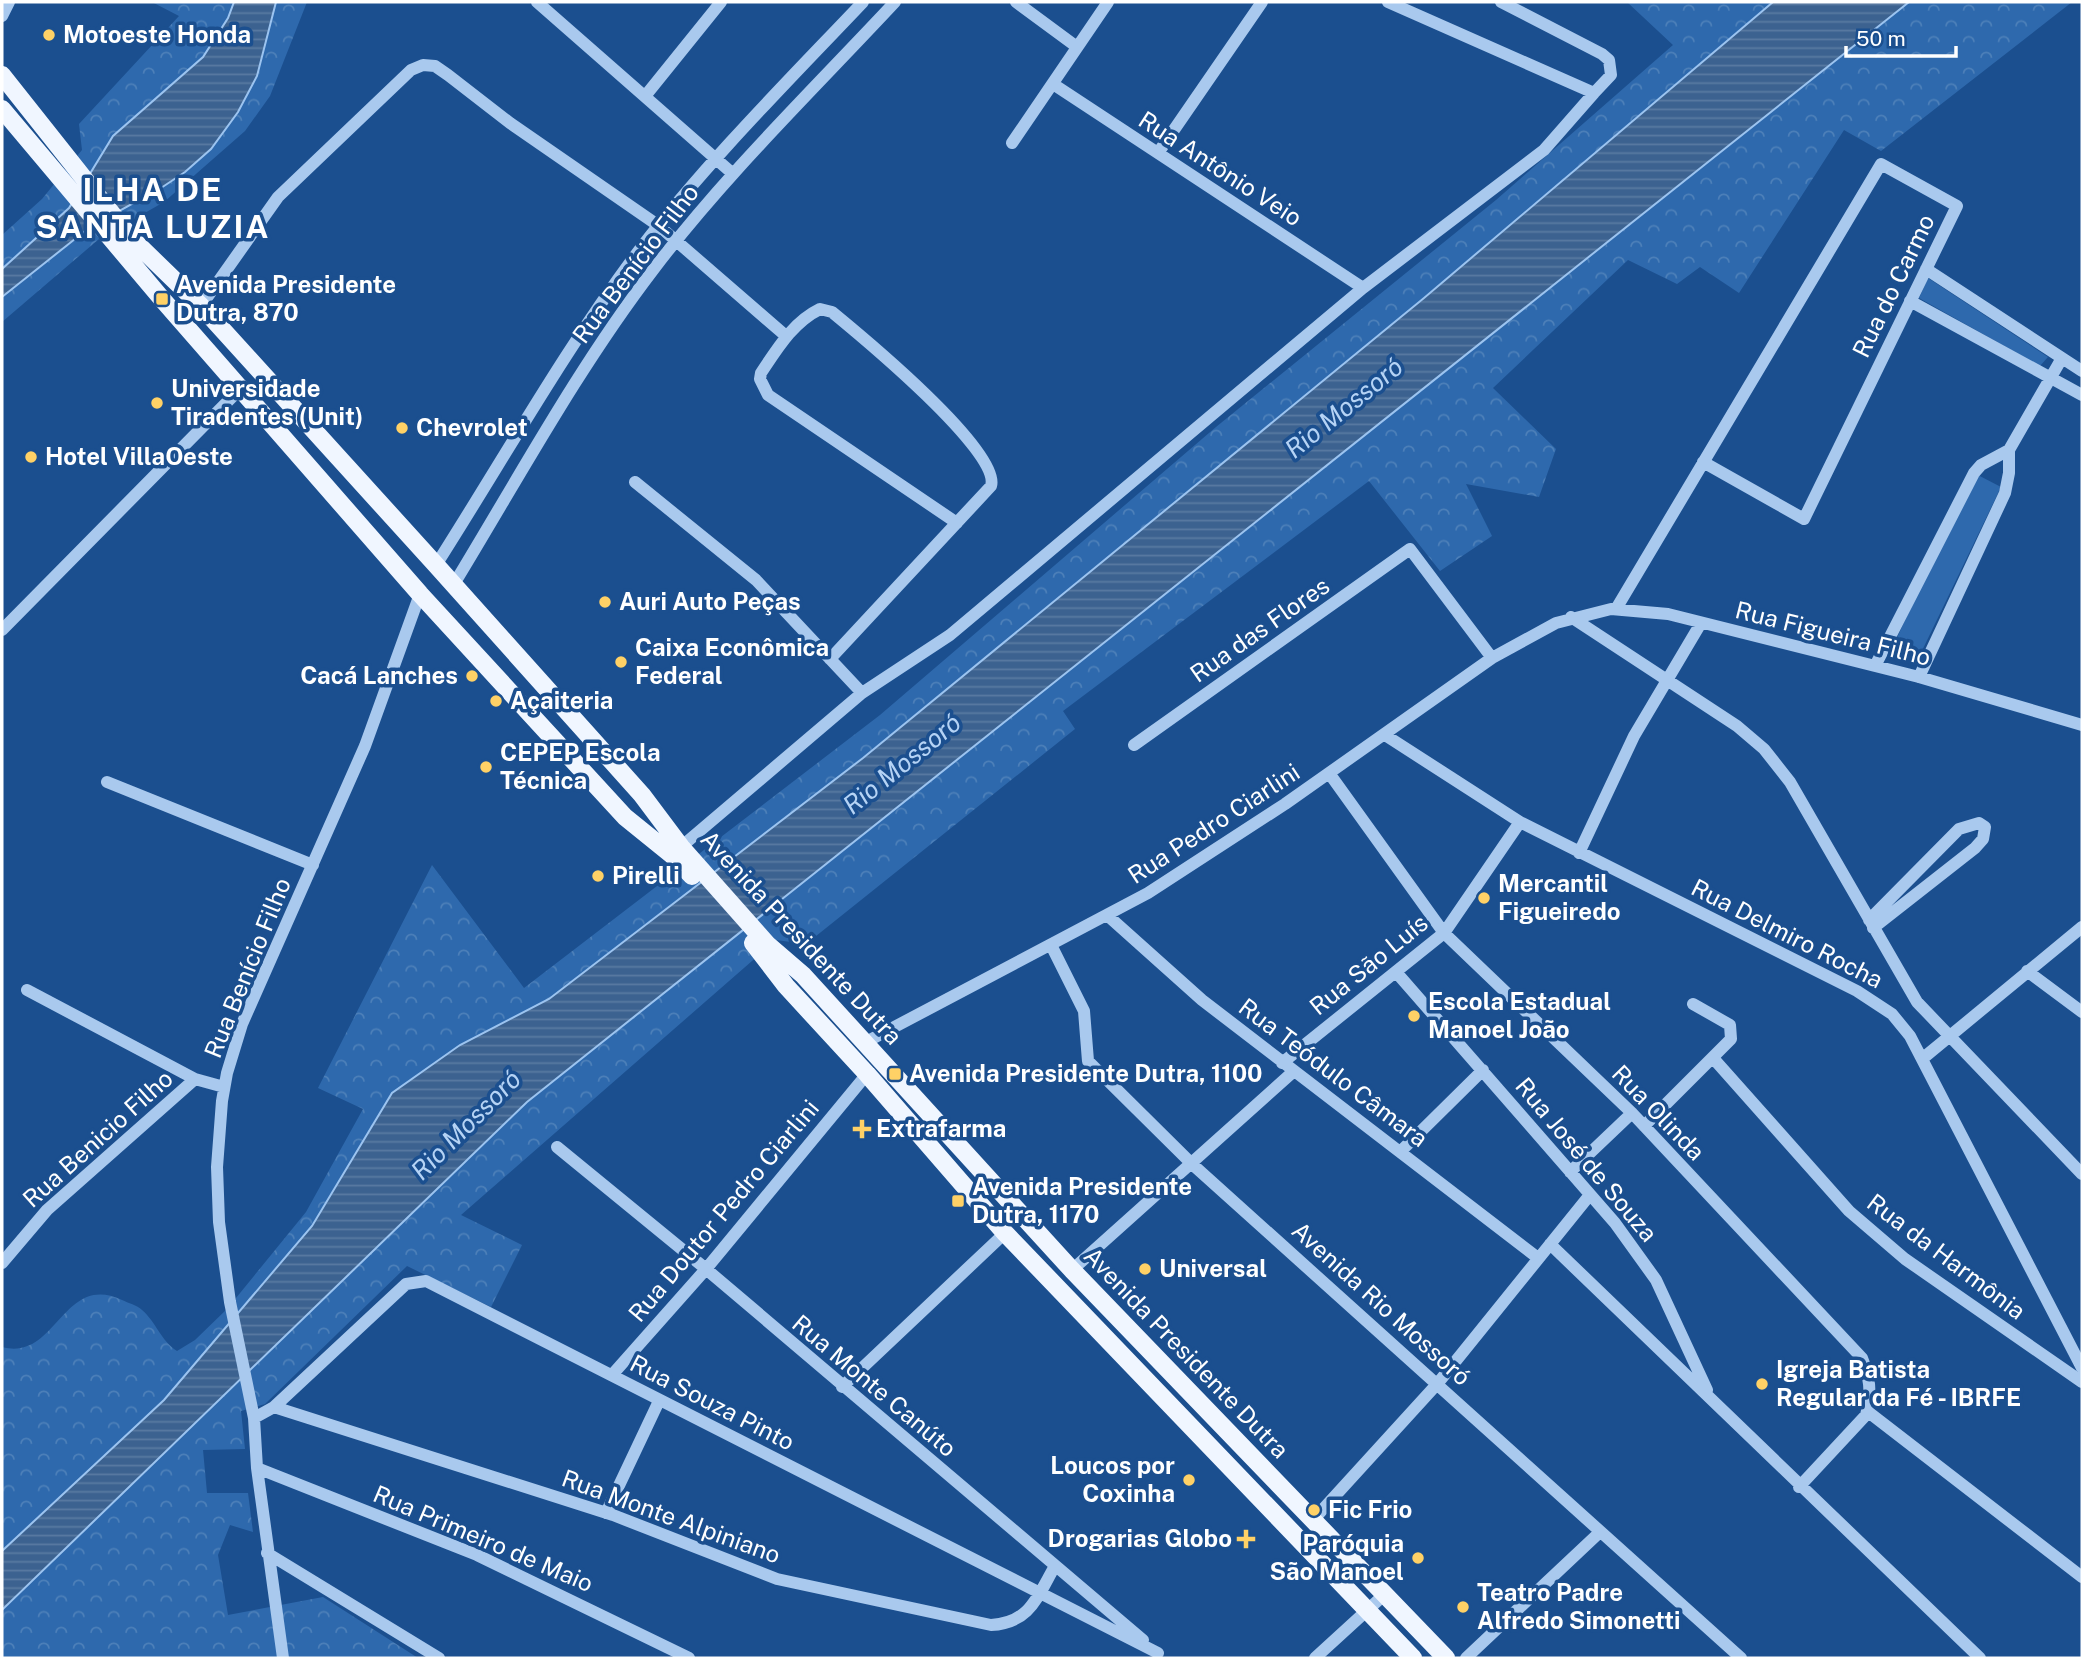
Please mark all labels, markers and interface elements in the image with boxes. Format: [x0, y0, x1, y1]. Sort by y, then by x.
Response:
scale bar [1846, 14, 1956, 58]
place label: Motoeste Honda [63, 20, 251, 48]
text: 50 m [1856, 26, 1906, 51]
marker: Motoeste Honda [41, 27, 57, 43]
street label: Rua Antônio Veio [1134, 105, 1307, 231]
district label: ILHA DE SANTA LUZIA [36, 171, 270, 245]
street label: Rua Benício Filho [566, 179, 704, 348]
street label: Rua do Carmo [1846, 209, 1940, 362]
place label: Avenida Presidente Dutra, 870 [176, 270, 396, 326]
marker: Avenida Presidente Dutra, 870 [154, 291, 170, 307]
water label: Rio Mossoró [1279, 351, 1409, 464]
place label: Universidade Tiradentes (Unit) [171, 374, 363, 430]
marker: Universidade Tiradentes (Unit) [149, 395, 165, 411]
place label: Chevrolet [416, 413, 528, 441]
marker: Chevrolet [394, 420, 410, 436]
place label: Hotel VillaOeste [45, 442, 233, 470]
marker: Hotel VillaOeste [23, 449, 39, 465]
street label: Rua das Flores [1184, 571, 1334, 688]
place label: Auri Auto Peças [619, 587, 801, 616]
marker: Auri Auto Peças [597, 594, 613, 610]
street label: Rua Figueira Filho [1733, 595, 1934, 671]
place label: Caixa Econômica Federal [635, 633, 829, 689]
marker: Caixa Econômica Federal [613, 654, 629, 670]
place label: Cacá Lanches [300, 661, 458, 689]
marker: Cacá Lanches [464, 668, 480, 684]
place label: Açaiteria [510, 686, 613, 715]
marker: Açaiteria [488, 693, 504, 709]
water label: Rio Mossoró [837, 707, 967, 820]
place label: CEPEP Escola Técnica [500, 738, 661, 794]
street label: Rua Pedro Ciarlini [1122, 757, 1304, 889]
marker: CEPEP Escola Técnica [478, 759, 494, 775]
street label: Avenida Presidente Dutra [695, 825, 908, 1050]
place label: Pirelli [612, 861, 680, 889]
marker: Pirelli [590, 868, 606, 884]
place label: Mercantil Figueiredo [1498, 869, 1621, 925]
street label: Rua Delmiro Rocha [1687, 873, 1888, 994]
street label: Rua Benício Filho [198, 874, 296, 1062]
marker: Mercantil Figueiredo [1476, 890, 1492, 906]
street label: Rua São Luís [1304, 908, 1433, 1020]
place label: Escola Estadual Manoel João [1428, 987, 1611, 1043]
street label: Rua Teódulo Câmara [1234, 992, 1433, 1152]
marker: Escola Estadual Manoel João [1406, 1008, 1422, 1024]
place label: Avenida Presidente Dutra, 1100 [909, 1059, 1263, 1087]
street label: Rua Olinda [1607, 1059, 1711, 1166]
water label: Rio Mossoró [404, 1063, 527, 1186]
street label: Rua Benicio Filho [17, 1064, 178, 1213]
marker: Avenida Presidente Dutra, 1100 [887, 1066, 903, 1082]
street label: Rua José de Souza [1510, 1072, 1663, 1247]
street label: Rua Doutor Pedro Ciarlini [622, 1094, 824, 1327]
place label: Extrafarma [876, 1114, 1006, 1142]
marker: Extrafarma [854, 1121, 870, 1137]
place label: Avenida Presidente Dutra, 1170 [972, 1172, 1192, 1228]
street label: Rua da Harmônia [1862, 1188, 2031, 1325]
marker: Avenida Presidente Dutra, 1170 [950, 1193, 966, 1209]
street label: Avenida Rio Mossoró [1287, 1216, 1477, 1391]
street label: Avenida Presidente Dutra [1079, 1241, 1295, 1463]
place label: Universal [1159, 1254, 1267, 1282]
marker: Universal [1137, 1261, 1153, 1277]
street label: Rua Monte Canúto [787, 1309, 962, 1462]
street label: Rua Souza Pinto [626, 1349, 799, 1456]
place label: Igreja Batista Regular da Fé - IBRFE [1776, 1355, 2021, 1411]
marker: Igreja Batista Regular da Fé - IBRFE [1754, 1376, 1770, 1392]
place label: Loucos por Coxinha [1050, 1451, 1175, 1507]
street label: Rua Monte Alpiniano [558, 1464, 784, 1569]
marker: Loucos por Coxinha [1181, 1472, 1197, 1488]
street label: Rua Primeiro de Maio [369, 1479, 597, 1597]
place label: Fic Frio [1328, 1495, 1412, 1523]
marker: Fic Frio [1306, 1502, 1322, 1518]
place label: Drogarias Globo [1048, 1524, 1232, 1552]
place label: Paróquia São Manoel [1269, 1529, 1404, 1585]
marker: Drogarias Globo [1238, 1531, 1254, 1547]
marker: Paróquia São Manoel [1410, 1550, 1426, 1566]
place label: Teatro Padre Alfredo Simonetti [1477, 1578, 1680, 1634]
marker: Teatro Padre Alfredo Simonetti [1455, 1599, 1471, 1615]

